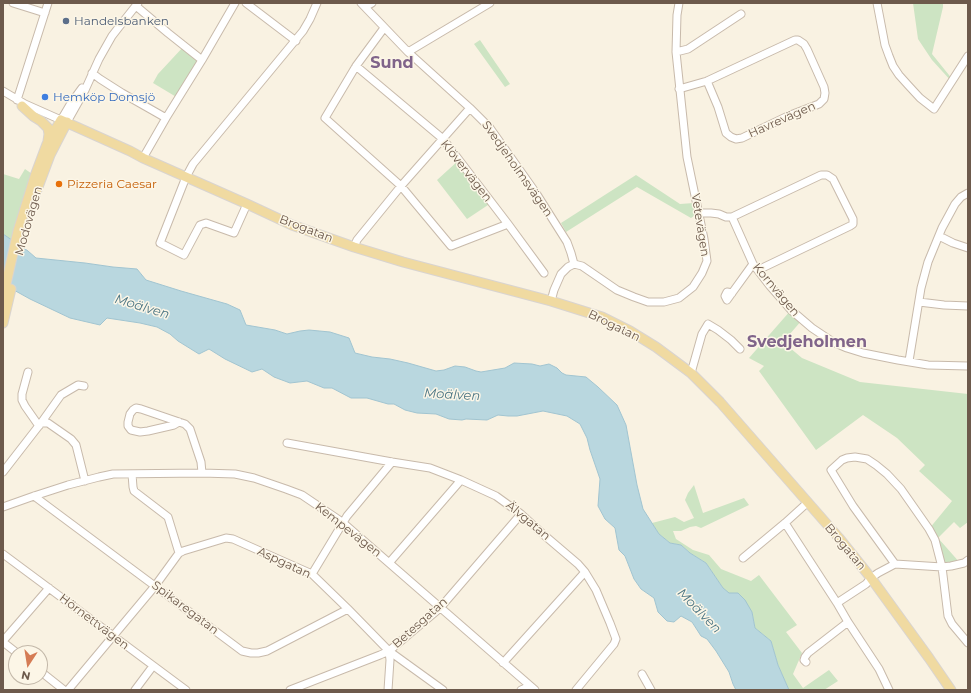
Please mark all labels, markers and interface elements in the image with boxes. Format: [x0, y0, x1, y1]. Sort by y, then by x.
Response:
place label: Handelsbanken [74, 14, 169, 28]
marker: Handelsbanken [61, 16, 71, 26]
district label: Sund [370, 53, 414, 73]
place label: Hemköp Domsjö [53, 90, 155, 104]
marker: Hemköp Domsjö [40, 92, 50, 102]
street label: Havrevägen [746, 99, 818, 141]
street label: Svedjeholmsvägen [478, 118, 556, 220]
street label: Klövervägen [437, 137, 495, 205]
place label: Pizzeria Caesar [67, 177, 157, 191]
marker: Pizzeria Caesar [54, 179, 64, 189]
street label: Modovägen [12, 185, 46, 257]
street label: Vetevägen [688, 192, 712, 258]
street label: Brogatan [277, 212, 335, 246]
street label: Kornvägen [749, 260, 803, 320]
water label: Moälven [113, 291, 171, 323]
street label: Brogatan [586, 307, 642, 345]
district label: Svedjeholmen [747, 332, 867, 352]
water label: Moälven [423, 386, 481, 404]
street label: Älvgatan [503, 498, 553, 544]
street label: Kempevägen [312, 500, 384, 560]
street label: Brogatan [821, 521, 869, 573]
street label: Aspgatan [255, 544, 313, 582]
street label: Spikaregatan [149, 578, 221, 638]
water label: Moälven [674, 585, 724, 637]
street label: Hörnettvägen [56, 591, 132, 653]
street label: Betesgatan [389, 595, 451, 651]
north arrow [8, 645, 48, 685]
text: N [20, 668, 32, 684]

